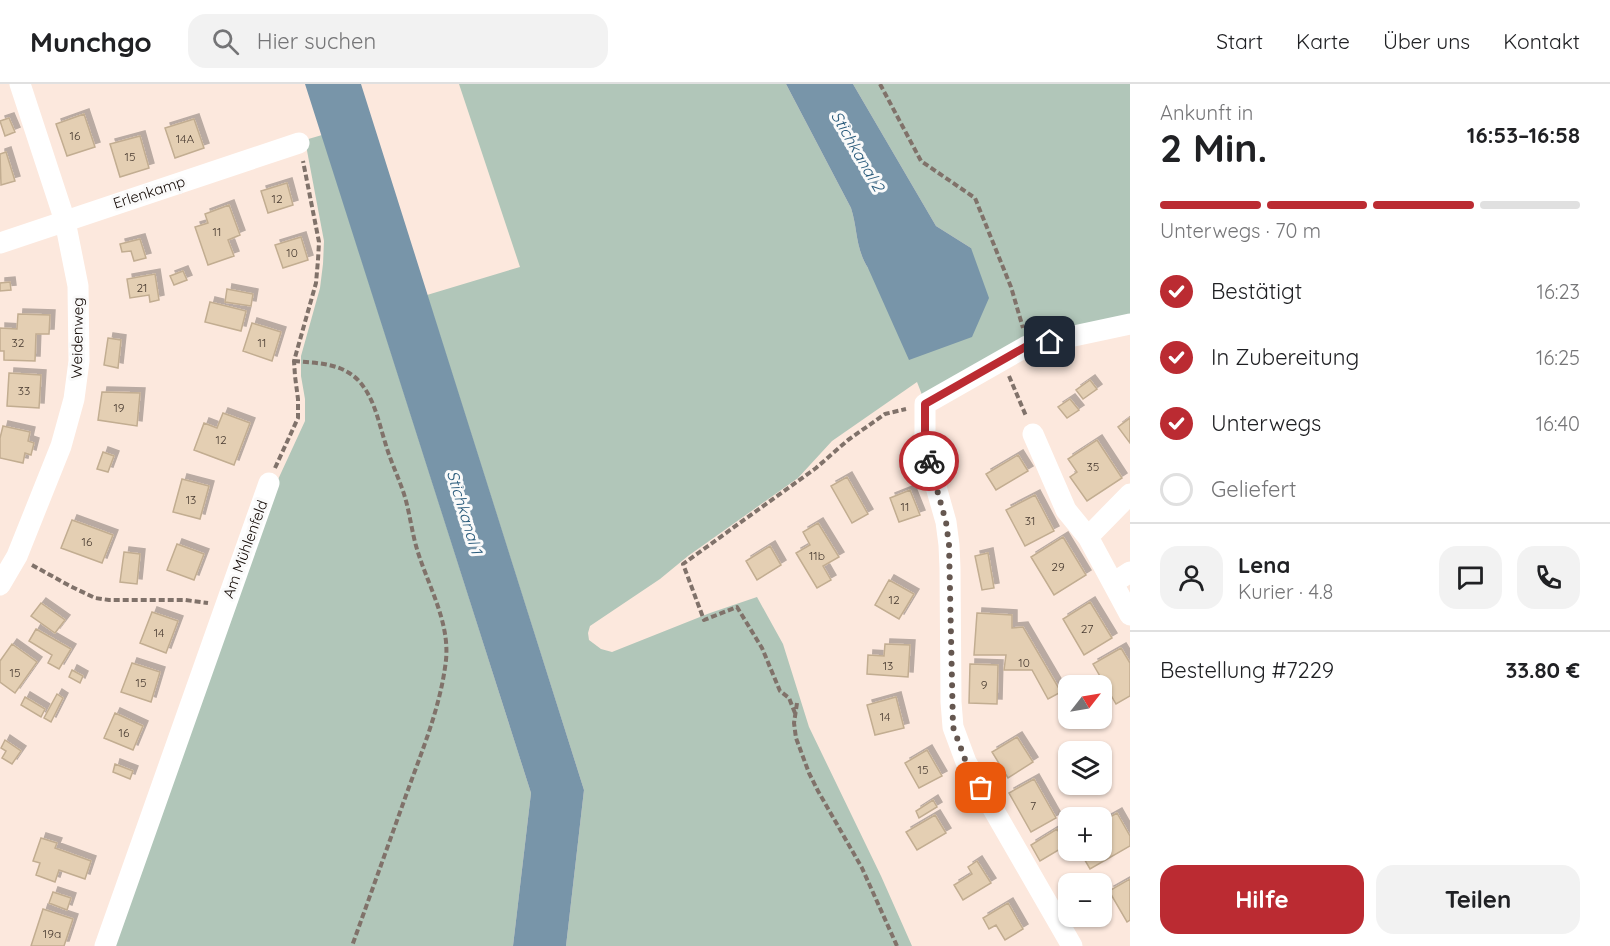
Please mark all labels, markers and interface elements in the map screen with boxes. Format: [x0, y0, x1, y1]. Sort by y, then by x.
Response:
search box [188, 14, 608, 68]
text: Munchgo [30, 24, 152, 59]
icon: search [209, 25, 242, 58]
text: Hier suchen [257, 27, 376, 55]
text: Start [1216, 28, 1263, 54]
text: Karte [1296, 28, 1350, 54]
text: Über uns [1383, 28, 1470, 54]
text: Kontakt [1503, 28, 1580, 54]
text: Ankunft in [1160, 100, 1253, 125]
water label: Stichkanal 2 [827, 107, 890, 196]
text: 16:53–16:58 [1467, 121, 1580, 149]
text: 2 Min. [1160, 123, 1267, 172]
house number: 16 [70, 128, 81, 143]
house number: 14A [176, 131, 194, 146]
house number: 15 [125, 149, 135, 164]
street label: Erlenkamp [111, 171, 187, 213]
house number: 12 [271, 191, 283, 206]
text: Unterwegs · 70 m [1160, 218, 1321, 243]
house number: 11 [213, 224, 221, 239]
house number: 10 [286, 245, 298, 260]
icon: check [1160, 275, 1193, 308]
text: Bestätigt [1211, 277, 1302, 305]
text: 16:23 [1537, 279, 1580, 304]
house number: 21 [136, 280, 148, 295]
street label: Weidenweg [67, 297, 87, 379]
pin [1024, 316, 1075, 367]
icon: home [1033, 325, 1066, 358]
house number: 32 [12, 335, 25, 350]
house number: 11 [258, 335, 266, 350]
icon: check [1160, 341, 1193, 374]
text: In Zubereitung [1211, 343, 1359, 371]
text: 16:25 [1536, 345, 1580, 370]
house number: 33 [18, 383, 30, 398]
house number: 19 [113, 400, 125, 415]
icon: check [1160, 407, 1193, 440]
text: Unterwegs [1211, 409, 1321, 437]
text: 16:40 [1536, 411, 1580, 436]
courier [899, 431, 959, 491]
house number: 12 [215, 432, 227, 447]
icon: bike [913, 445, 946, 478]
house number: 35 [1087, 459, 1099, 474]
water label: Stichkanal 1 [443, 468, 487, 557]
text: Geliefert [1211, 475, 1296, 503]
house number: 13 [186, 492, 196, 507]
street label: Am Mühlenfeld [218, 497, 272, 601]
house number: 11 [901, 499, 909, 514]
house number: 31 [1025, 513, 1035, 528]
house number: 16 [82, 534, 93, 549]
button: person [1160, 546, 1223, 609]
button: chat [1439, 546, 1502, 609]
button: phone [1517, 546, 1580, 609]
house number: 11b [809, 548, 825, 563]
text: Lena [1238, 551, 1290, 579]
house number: 29 [1051, 559, 1065, 574]
text: Kurier · 4.8 [1238, 579, 1333, 604]
house number: 12 [888, 592, 900, 607]
house number: 27 [1081, 621, 1093, 636]
house number: 14 [154, 625, 164, 640]
house number: 10 [1018, 655, 1030, 670]
text: Bestellung #7229 [1160, 656, 1334, 684]
text: 33.80 € [1505, 656, 1580, 684]
house number: 13 [883, 658, 893, 673]
house number: 15 [10, 665, 20, 680]
house number: 15 [136, 675, 146, 690]
north arrow [1058, 675, 1112, 729]
map controls [1058, 675, 1112, 927]
house number: 9 [981, 677, 988, 692]
house number: 14 [880, 709, 890, 724]
house number: 16 [119, 725, 130, 740]
button: layers [1058, 741, 1112, 795]
house number: 15 [918, 762, 928, 777]
pin [955, 762, 1006, 813]
icon: bag [964, 771, 997, 804]
house number: 7 [1030, 798, 1036, 813]
button: + [1058, 807, 1112, 861]
button: Hilfe [1160, 865, 1364, 934]
button: Teilen [1376, 865, 1580, 934]
button: − [1058, 873, 1112, 927]
house number: 19a [43, 926, 61, 941]

